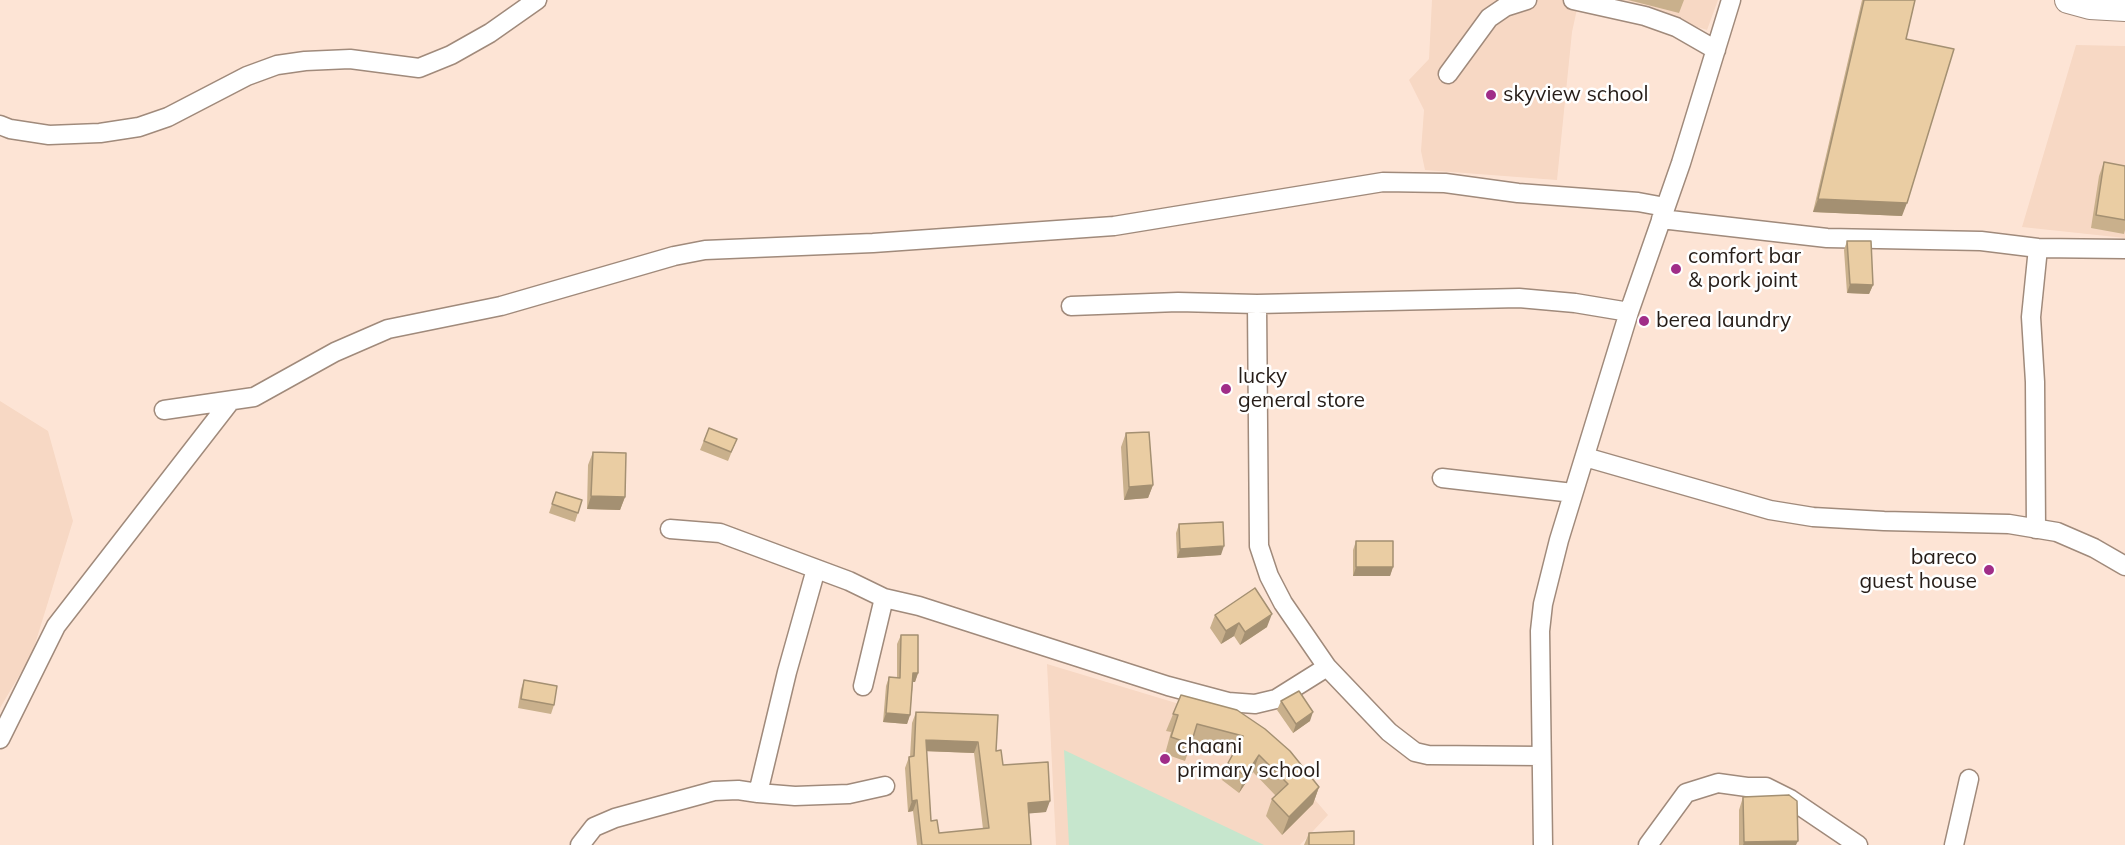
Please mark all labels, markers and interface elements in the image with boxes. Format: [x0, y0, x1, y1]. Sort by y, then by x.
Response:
place label: skyview school [1503, 82, 1649, 108]
marker: skyview school [1484, 88, 1498, 102]
place label: comfort bar & pork joint [1688, 244, 1801, 294]
marker: comfort bar & pork joint [1669, 262, 1683, 276]
place label: berea laundry [1656, 308, 1791, 334]
marker: berea laundry [1637, 314, 1651, 328]
place label: lucky general store [1238, 364, 1365, 414]
marker: lucky general store [1219, 382, 1233, 396]
place label: bareco guest house [1859, 545, 1977, 595]
marker: bareco guest house [1982, 563, 1996, 577]
place label: chaani primary school [1177, 734, 1320, 784]
marker: chaani primary school [1158, 752, 1172, 766]

